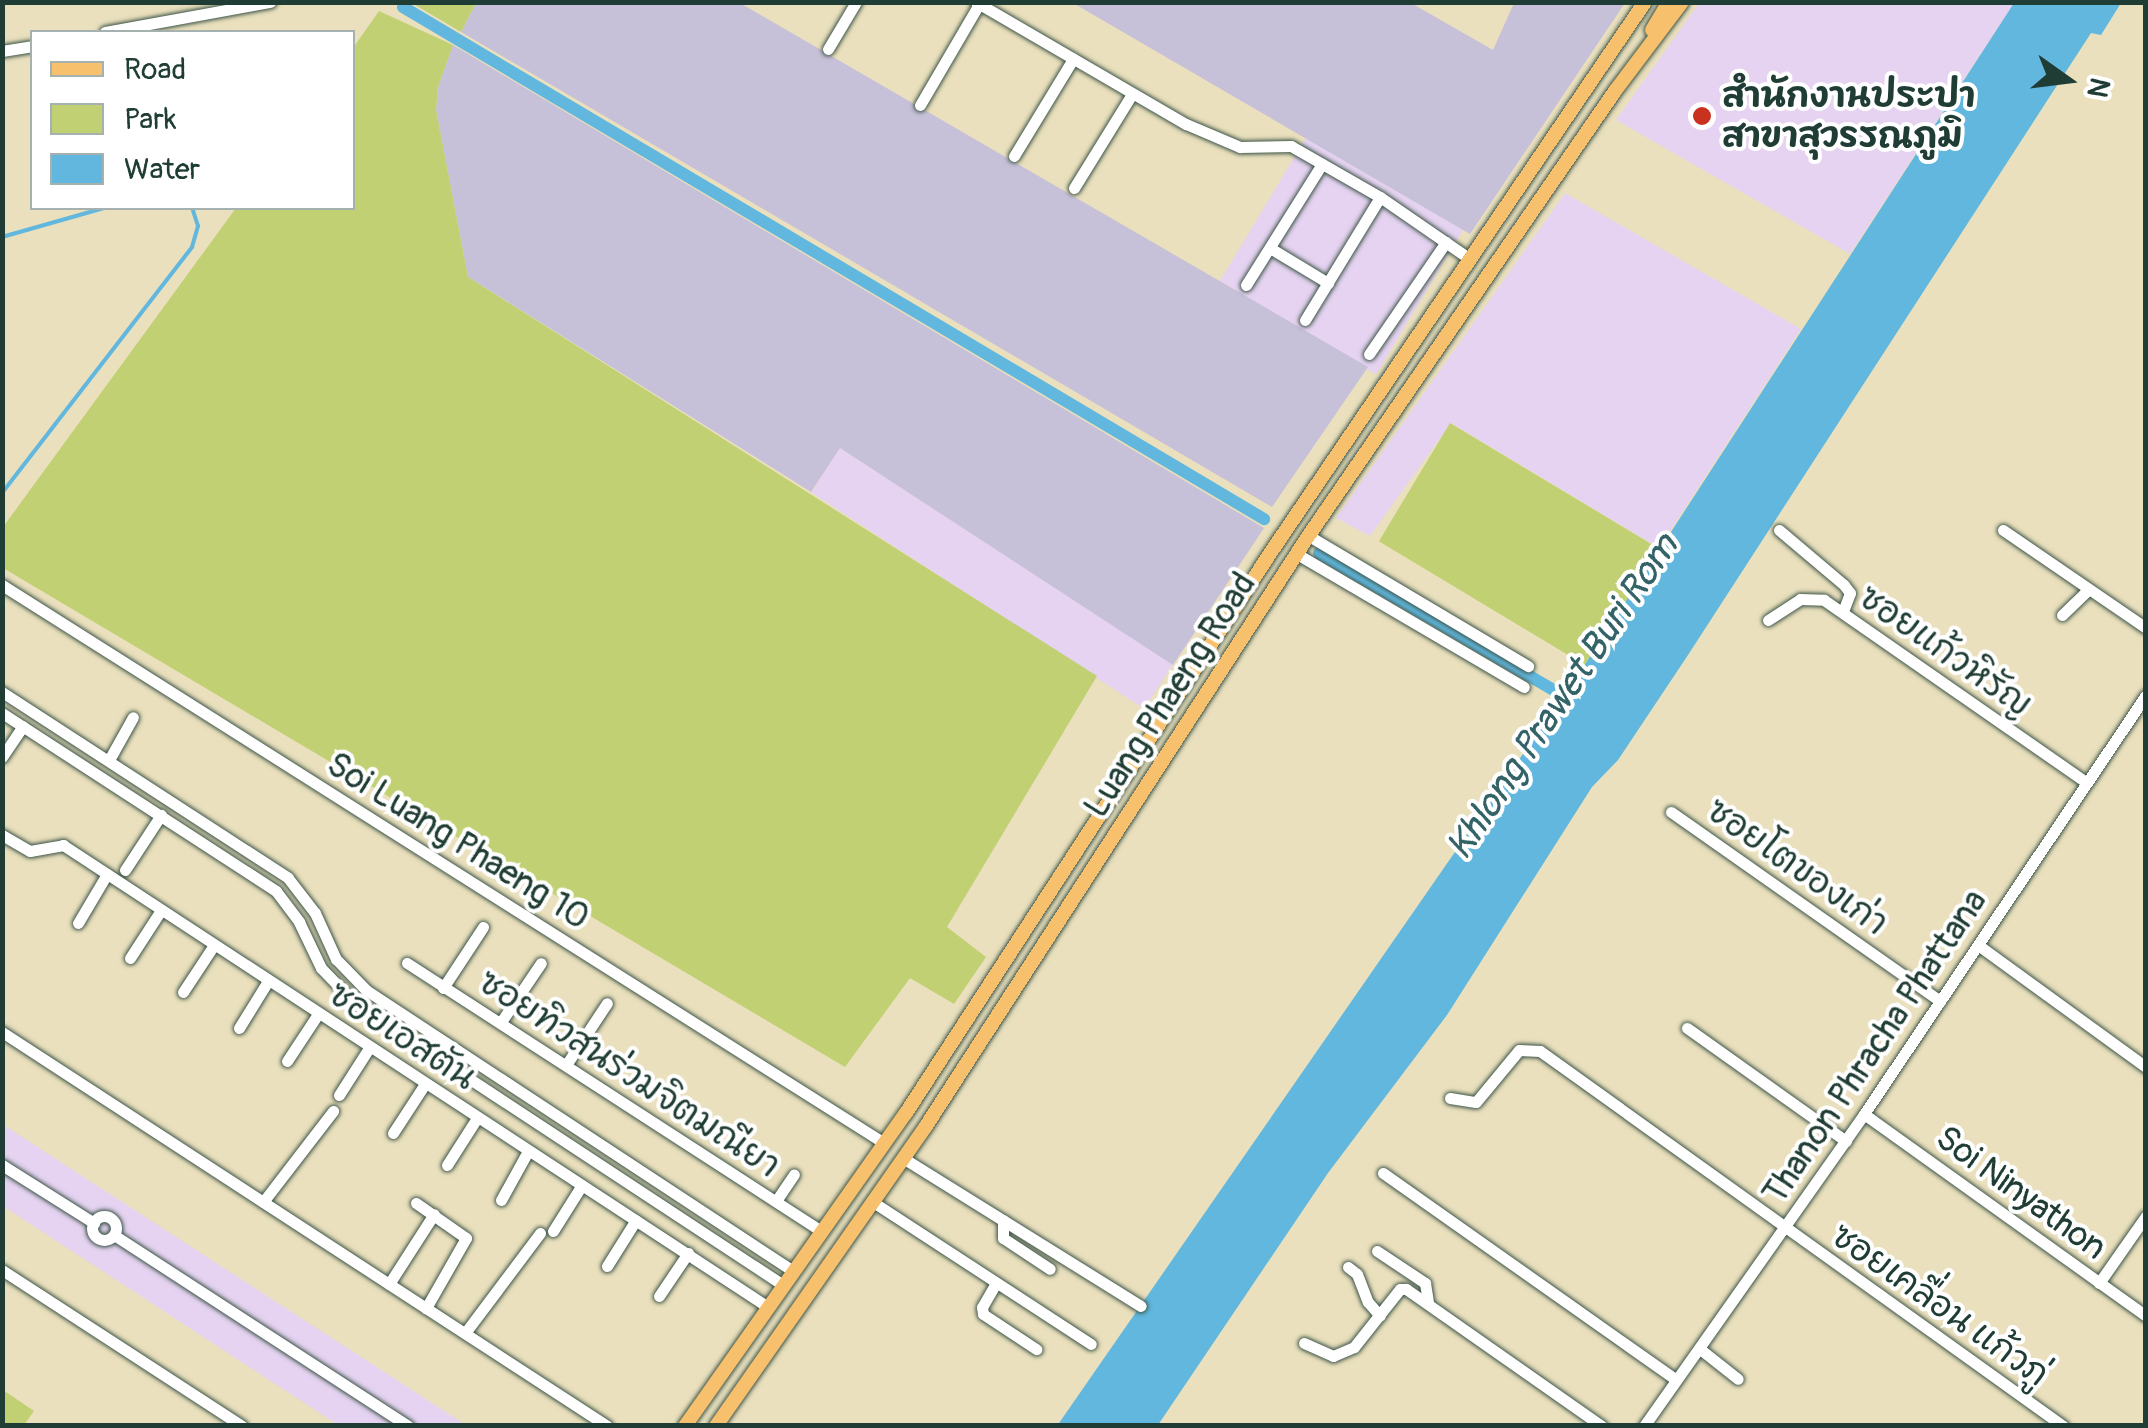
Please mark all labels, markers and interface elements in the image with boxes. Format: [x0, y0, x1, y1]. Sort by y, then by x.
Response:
legend [30, 30, 355, 210]
north arrow [2018, 30, 2118, 130]
text: Road [124, 51, 186, 88]
text: N [2078, 74, 2117, 101]
place label: สำนักงานประปา สาขาสุวรรณภูมิ [1722, 75, 1975, 157]
text: Park [124, 101, 177, 138]
marker: สำนักงานประปา สาขาสุวรรณภูมิ [1691, 105, 1713, 127]
text: Water [124, 151, 200, 188]
water label: Khlong Prawet Buri Rom [1437, 526, 1689, 868]
street label: Luang Phaeng Road [1075, 565, 1265, 825]
street label: ซอยแก้วหิรัญ [1850, 576, 2040, 726]
street label: Soi Luang Phaeng 10 [319, 743, 597, 939]
street label: ซอยโตของเก่า [1698, 789, 1896, 945]
street label: Thanon Phracha Phattana [1754, 882, 1996, 1212]
street label: ซอยทิวสนร่วมจิตมณียา [470, 961, 788, 1187]
street label: ซอยเอสตัน [321, 973, 483, 1099]
street label: Soi Ninyathon [1928, 1117, 2114, 1269]
street label: ซอยเคลื่อน แก้วภู่ [1823, 1214, 2057, 1396]

